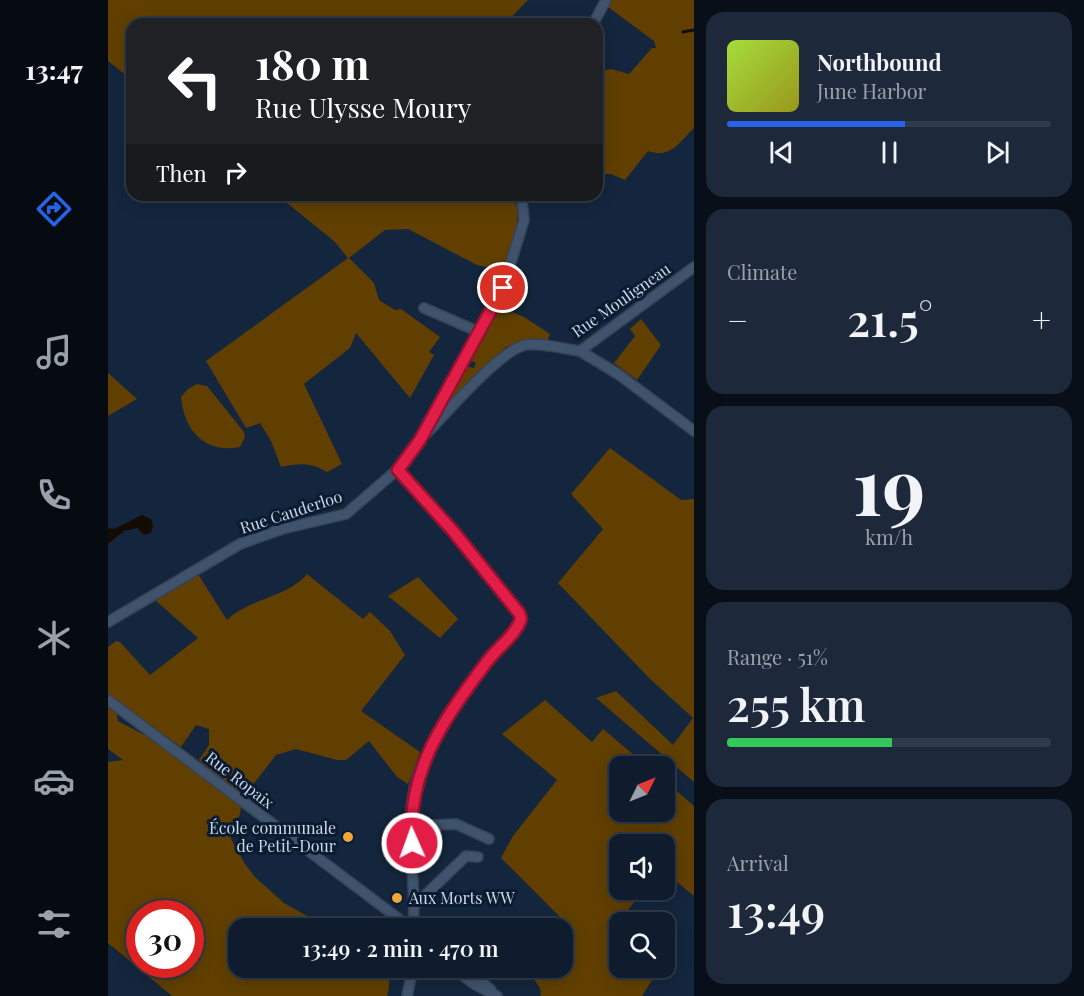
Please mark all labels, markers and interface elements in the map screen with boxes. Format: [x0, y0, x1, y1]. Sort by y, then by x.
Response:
text: 180 m [255, 35, 370, 91]
icon: left [156, 42, 234, 120]
text: Northbound [817, 47, 942, 77]
text: 13:47 [25, 51, 83, 87]
text: June Harbor [817, 77, 927, 104]
text: Rue Ulysse Moury [255, 89, 471, 125]
icon: previous [765, 136, 798, 169]
icon: pause [873, 136, 906, 169]
icon: next [981, 136, 1014, 169]
icon: right [219, 156, 252, 189]
text: Then [156, 158, 207, 188]
icon: directions [33, 188, 75, 230]
street label: Rue Mouligneau [567, 258, 674, 341]
text: Climate [727, 258, 797, 285]
pin [477, 262, 528, 313]
icon: arrive [486, 271, 519, 304]
text: 21.5° [847, 288, 933, 348]
text: − [727, 297, 748, 341]
text: + [1032, 297, 1051, 341]
icon: music [33, 331, 75, 373]
text: 19 [852, 432, 926, 536]
icon: phone [33, 474, 75, 516]
street label: Rue Cauderloo [237, 485, 345, 538]
text: km/h [865, 523, 913, 550]
icon: climate [33, 617, 75, 659]
text: Range · 51% [727, 643, 828, 670]
text: 255 km [727, 673, 866, 733]
street label: Rue Ropaix [202, 746, 279, 813]
north arrow [609, 756, 675, 822]
map controls [609, 756, 675, 978]
icon: car [33, 760, 75, 802]
position arrow [380, 811, 444, 875]
place label: École communale de Petit-Dour [209, 817, 336, 856]
marker: École communale de Petit-Dour [341, 830, 355, 844]
button: sound [609, 834, 675, 900]
text: Arrival [727, 849, 789, 876]
text: 13:49 [727, 879, 825, 939]
place label: Aux Morts WW [408, 887, 515, 908]
marker: Aux Morts WW [390, 891, 404, 905]
speed limit sign: 30 [126, 900, 204, 978]
icon: filters [33, 903, 75, 945]
button: search [609, 912, 675, 978]
text: 13:49 · 2 min · 470 m [302, 933, 499, 963]

